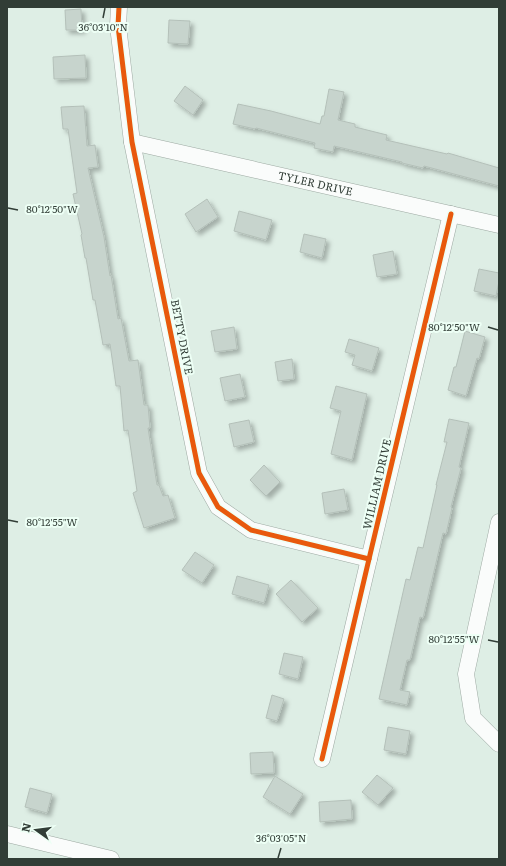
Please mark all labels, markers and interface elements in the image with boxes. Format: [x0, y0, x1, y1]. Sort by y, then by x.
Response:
text: 36°03'10"N [78, 19, 128, 34]
street label: TYLER DRIVE [277, 166, 355, 199]
text: 80°12'50"W [26, 201, 78, 216]
street label: BETTY DRIVE [168, 298, 198, 376]
text: 80°12'50"W [428, 319, 480, 334]
street label: WILLIAM DRIVE [358, 437, 394, 531]
text: 80°12'55"W [26, 514, 78, 529]
text: 80°12'55"W [428, 631, 480, 646]
north arrow [16, 810, 56, 850]
text: N [16, 821, 34, 834]
text: 36°03'05"N [256, 830, 306, 845]

